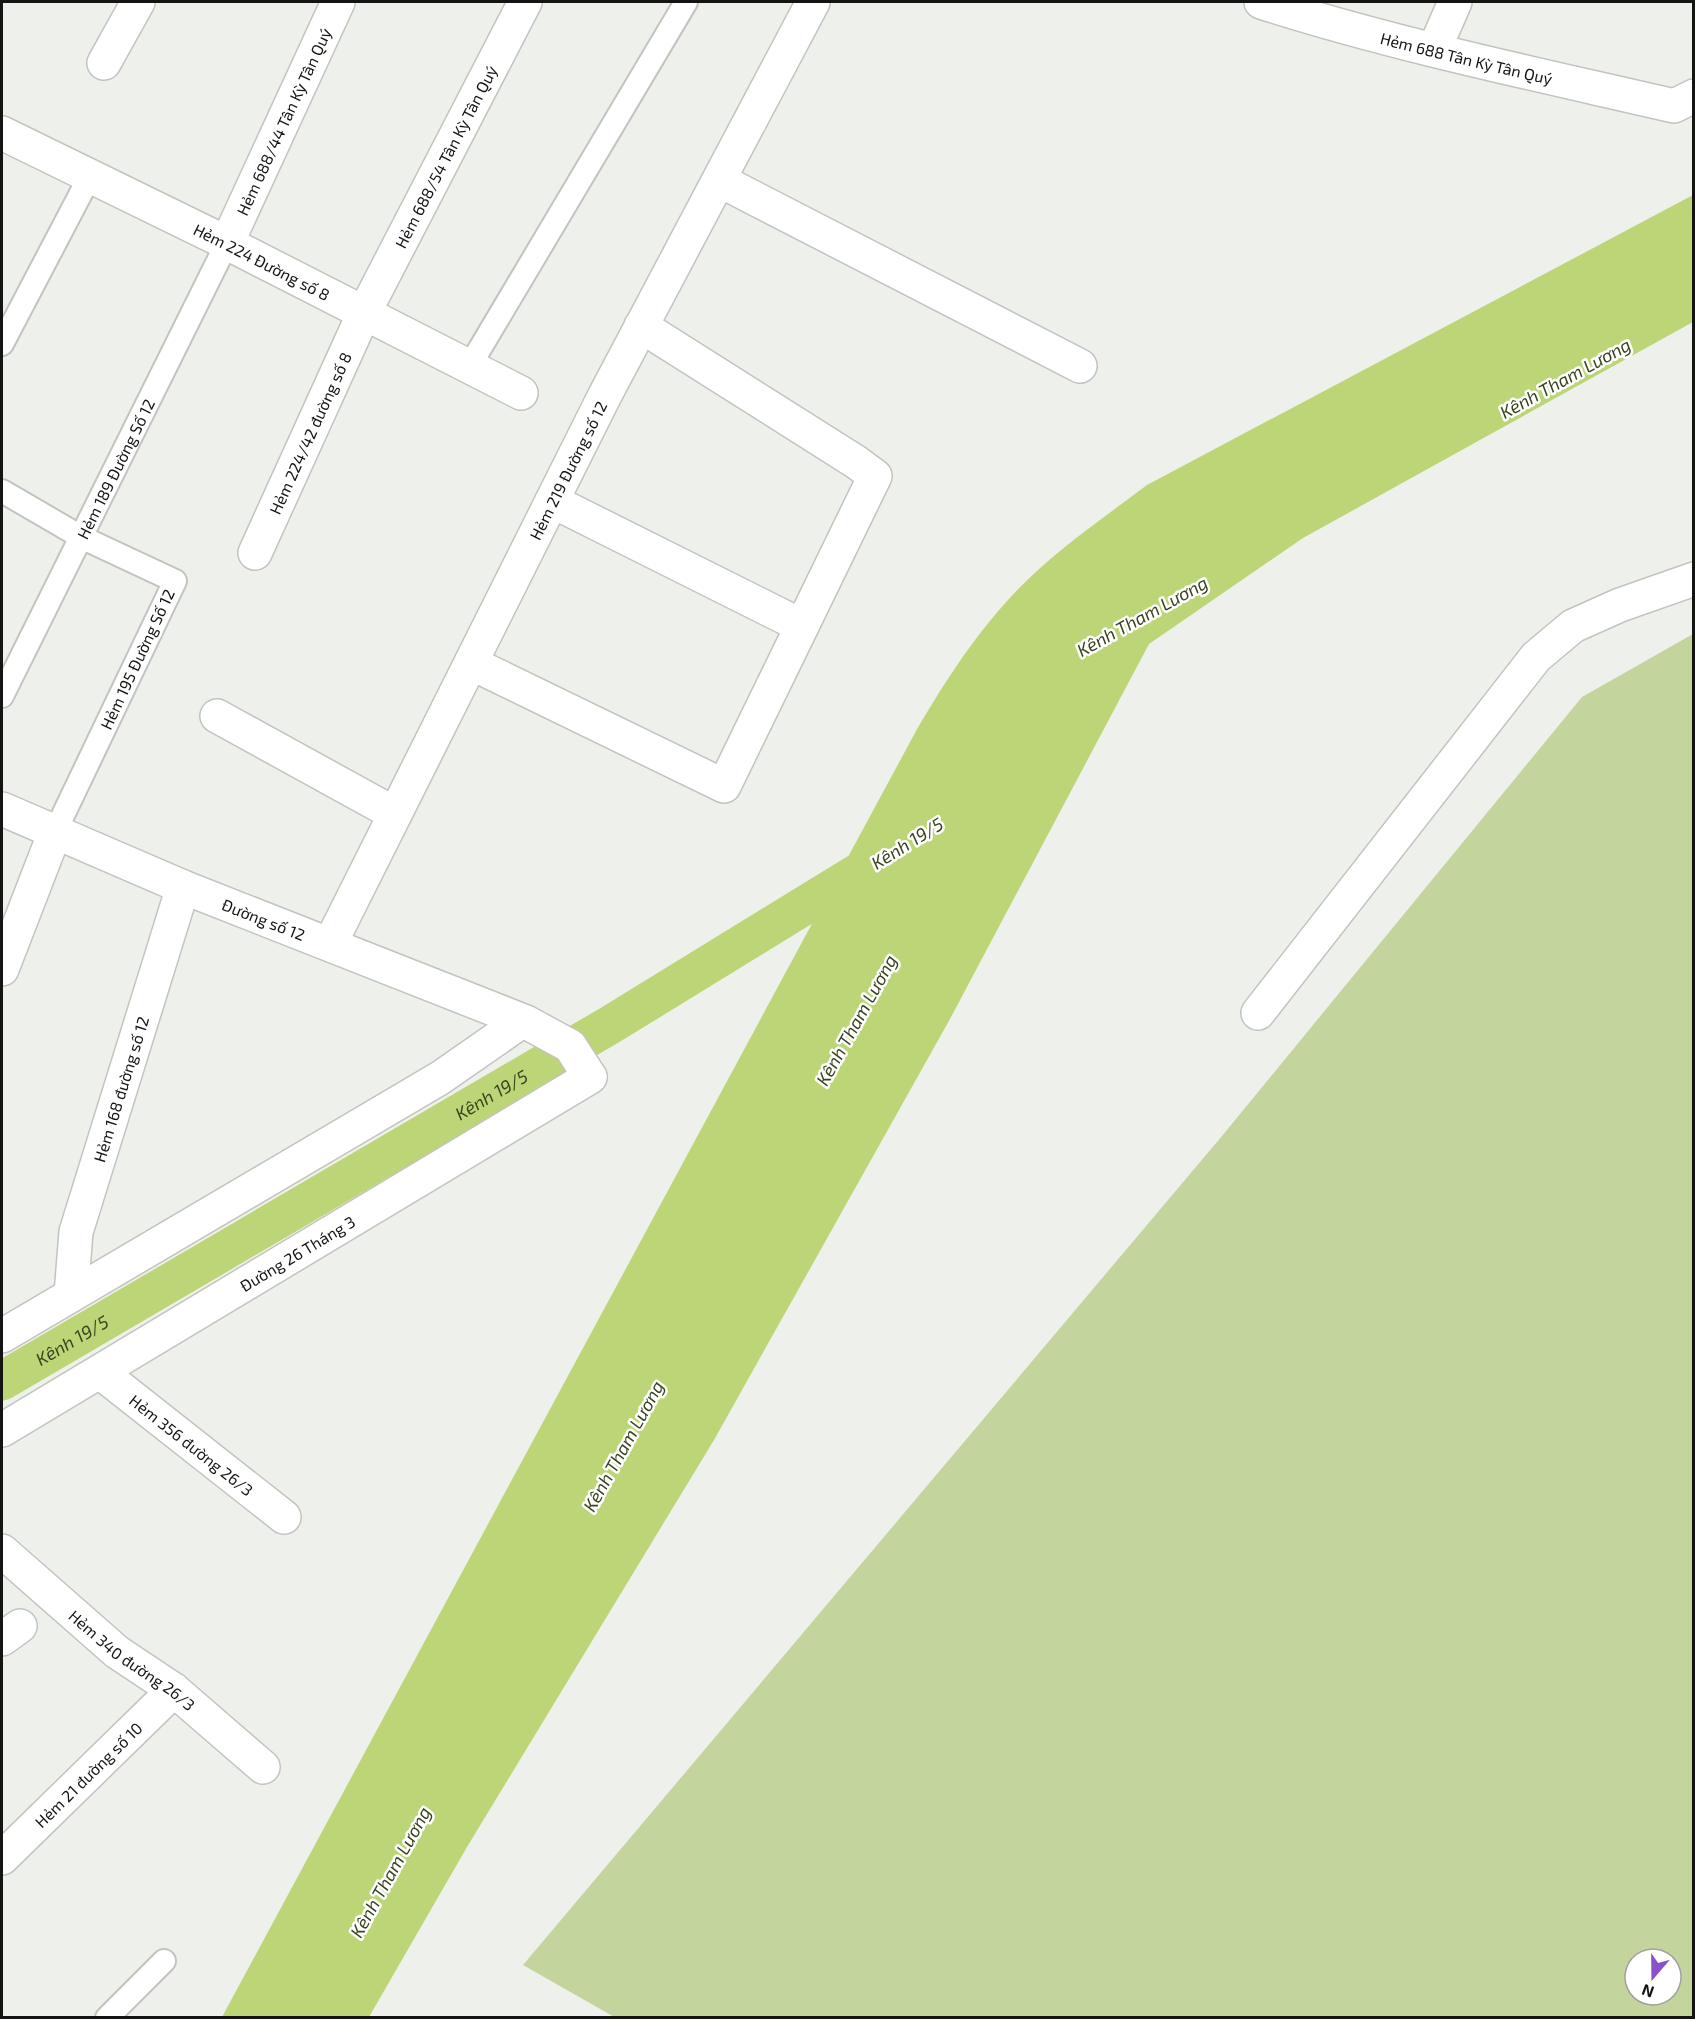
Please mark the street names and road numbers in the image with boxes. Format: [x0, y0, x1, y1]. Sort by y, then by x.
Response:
street label: Hẻm 688/44 Tân Kỳ Tân Quý [232, 24, 335, 218]
street label: Hẻm 688 Tân Kỳ Tân Quý [1379, 27, 1555, 88]
street label: Hẻm 688/54 Tân Kỳ Tân Quý [390, 61, 500, 251]
street label: Hẻm 224 Đường số 8 [191, 219, 333, 304]
street label: Hẻm 224/42 đường số 8 [265, 349, 355, 517]
street label: Hẻm 189 Đường Số 12 [72, 395, 158, 542]
street label: Hẻm 219 Đường số 12 [525, 398, 610, 543]
street label: Hẻm 195 Đường Số 12 [96, 586, 178, 732]
street label: Đường số 12 [220, 894, 308, 944]
street label: Hẻm 168 đường số 12 [89, 1014, 152, 1164]
street label: Đường 26 Tháng 3 [236, 1211, 358, 1295]
street label: Hẻm 356 đường 26/3 [126, 1390, 258, 1499]
street label: Hẻm 340 đường 26/3 [66, 1605, 199, 1714]
street label: Hẻm 21 đường số 10 [30, 1718, 145, 1831]

